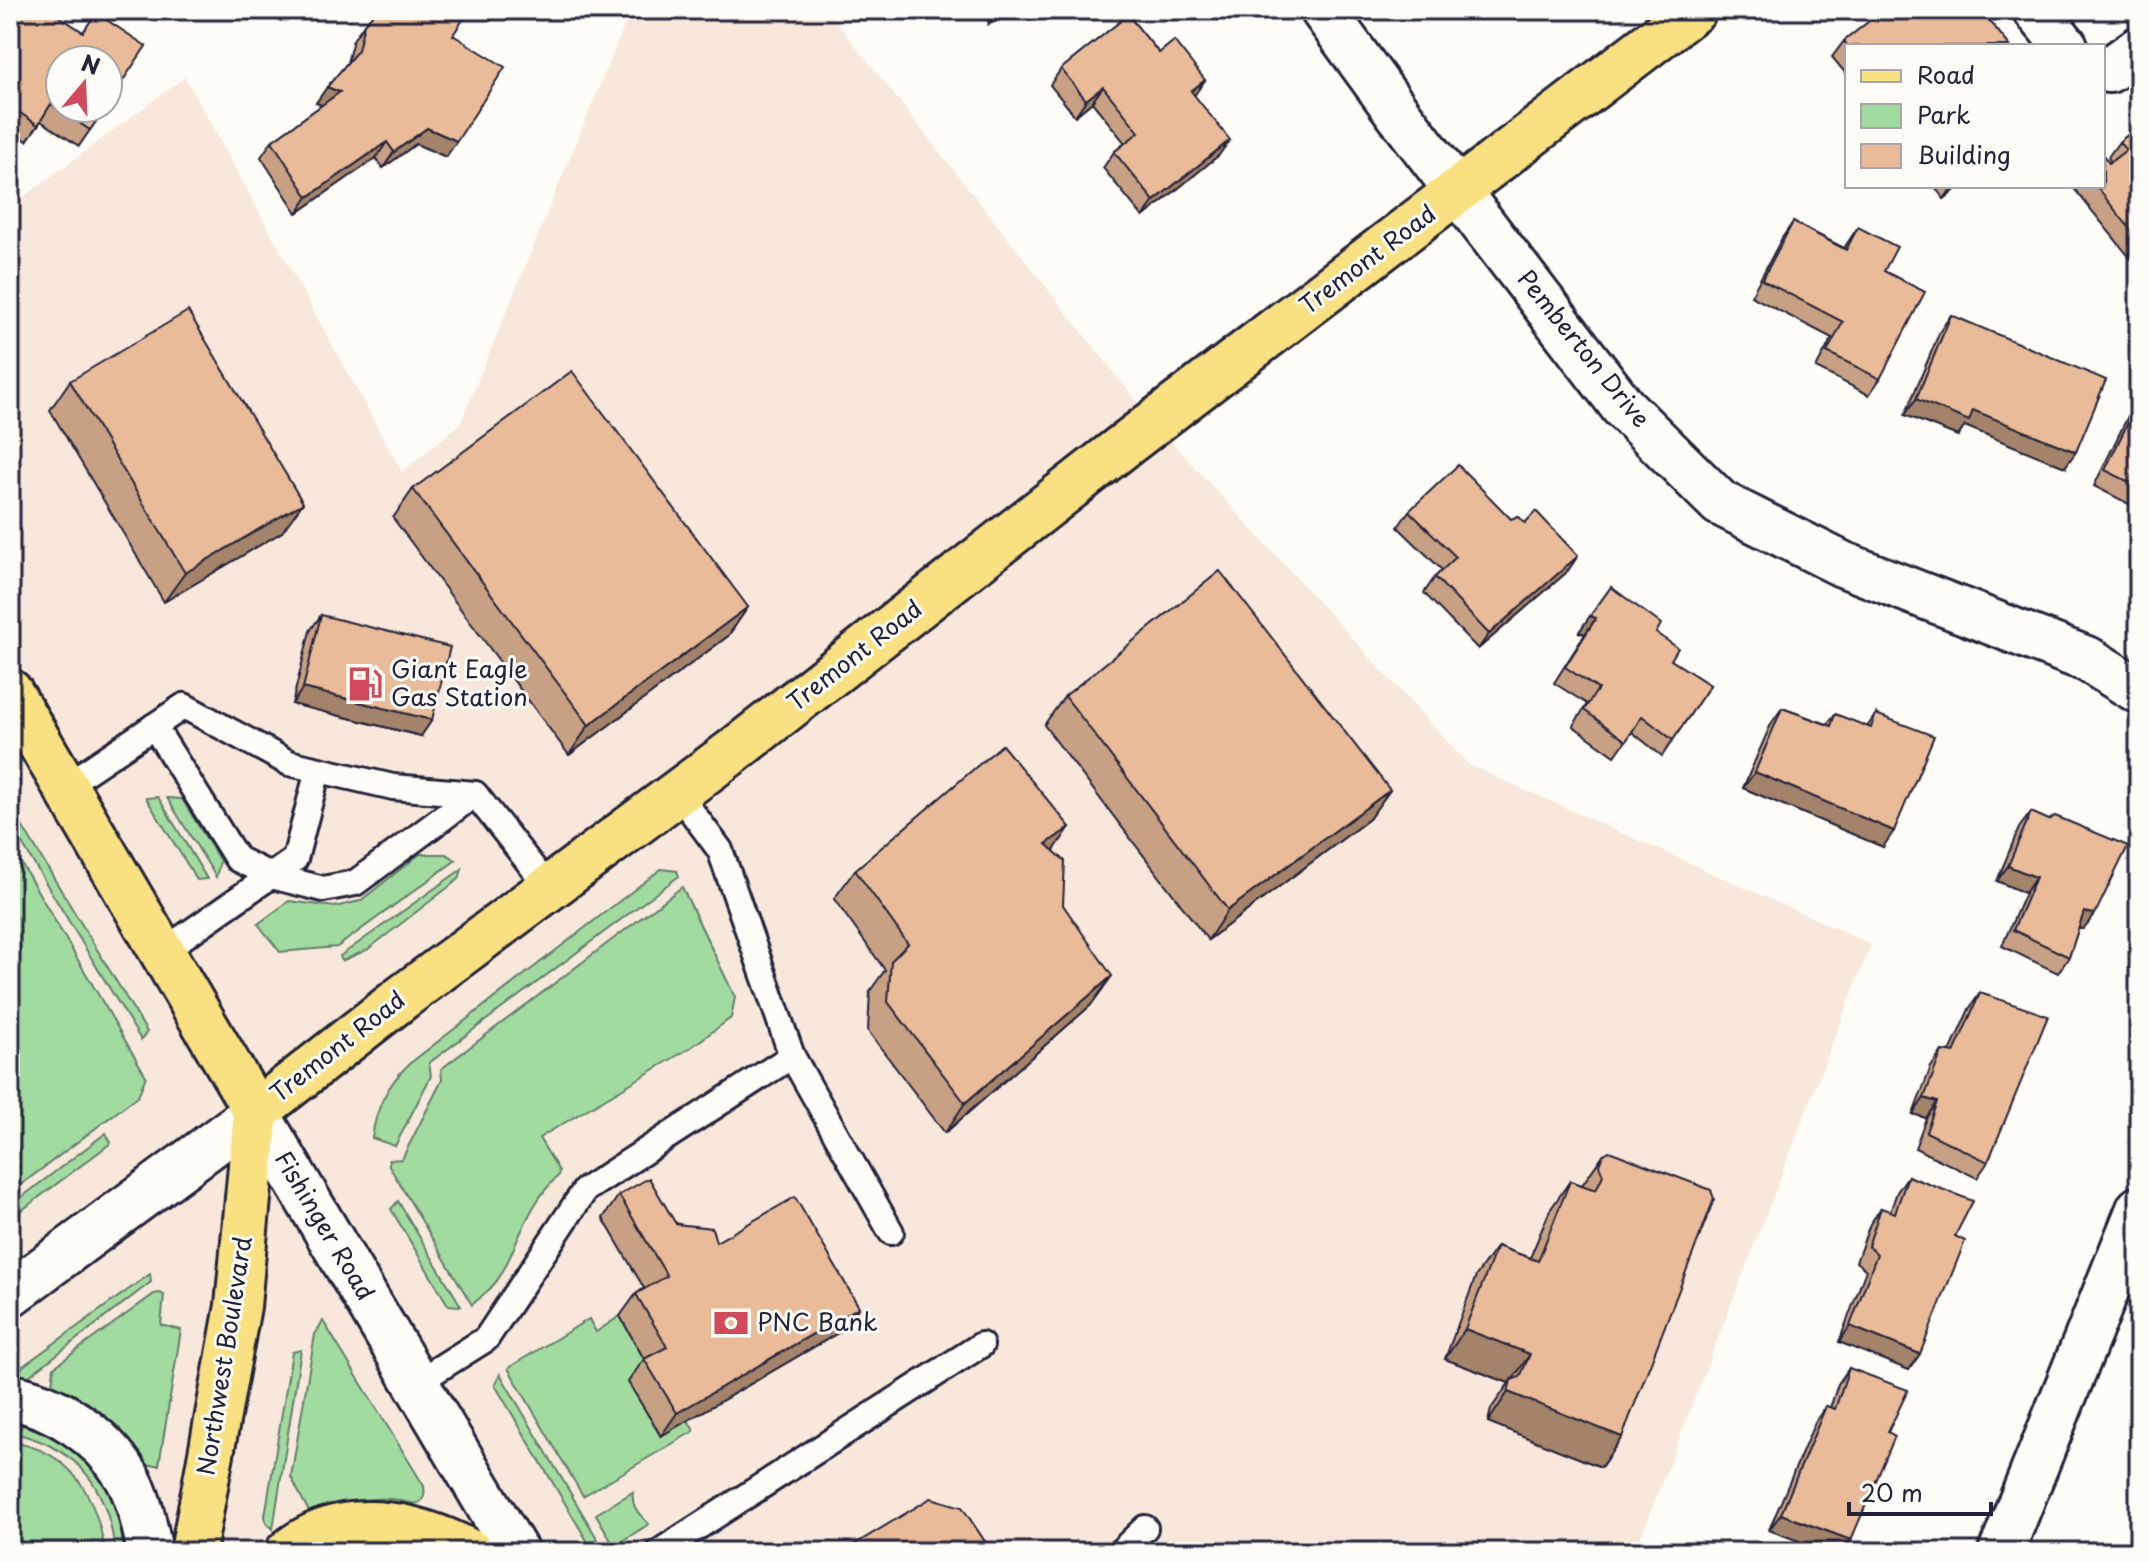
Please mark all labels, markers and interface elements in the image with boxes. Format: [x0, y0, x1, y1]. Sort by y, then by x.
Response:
north arrow [44, 44, 124, 124]
legend [1845, 44, 2105, 188]
text: N [77, 45, 105, 82]
text: Road [1917, 56, 1975, 92]
text: Park [1917, 96, 1971, 132]
text: Building [1917, 136, 2011, 172]
street label: Tremont Road [1291, 195, 1443, 322]
street label: Pemberton Drive [1510, 261, 1659, 434]
street label: Tremont Road [778, 590, 929, 719]
place label: Giant Eagle Gas Station [391, 650, 528, 714]
fuel station icon: Giant Eagle Gas Station [346, 665, 384, 703]
street label: Tremont Road [261, 981, 412, 1110]
street label: Fishinger Road [267, 1143, 385, 1307]
street label: Northwest Boulevard [186, 1233, 260, 1478]
place label: PNC Bank [757, 1303, 878, 1339]
bank icon: PNC Bank [712, 1304, 750, 1342]
scale bar [1849, 1466, 1991, 1516]
text: 20 m [1861, 1474, 1923, 1510]

